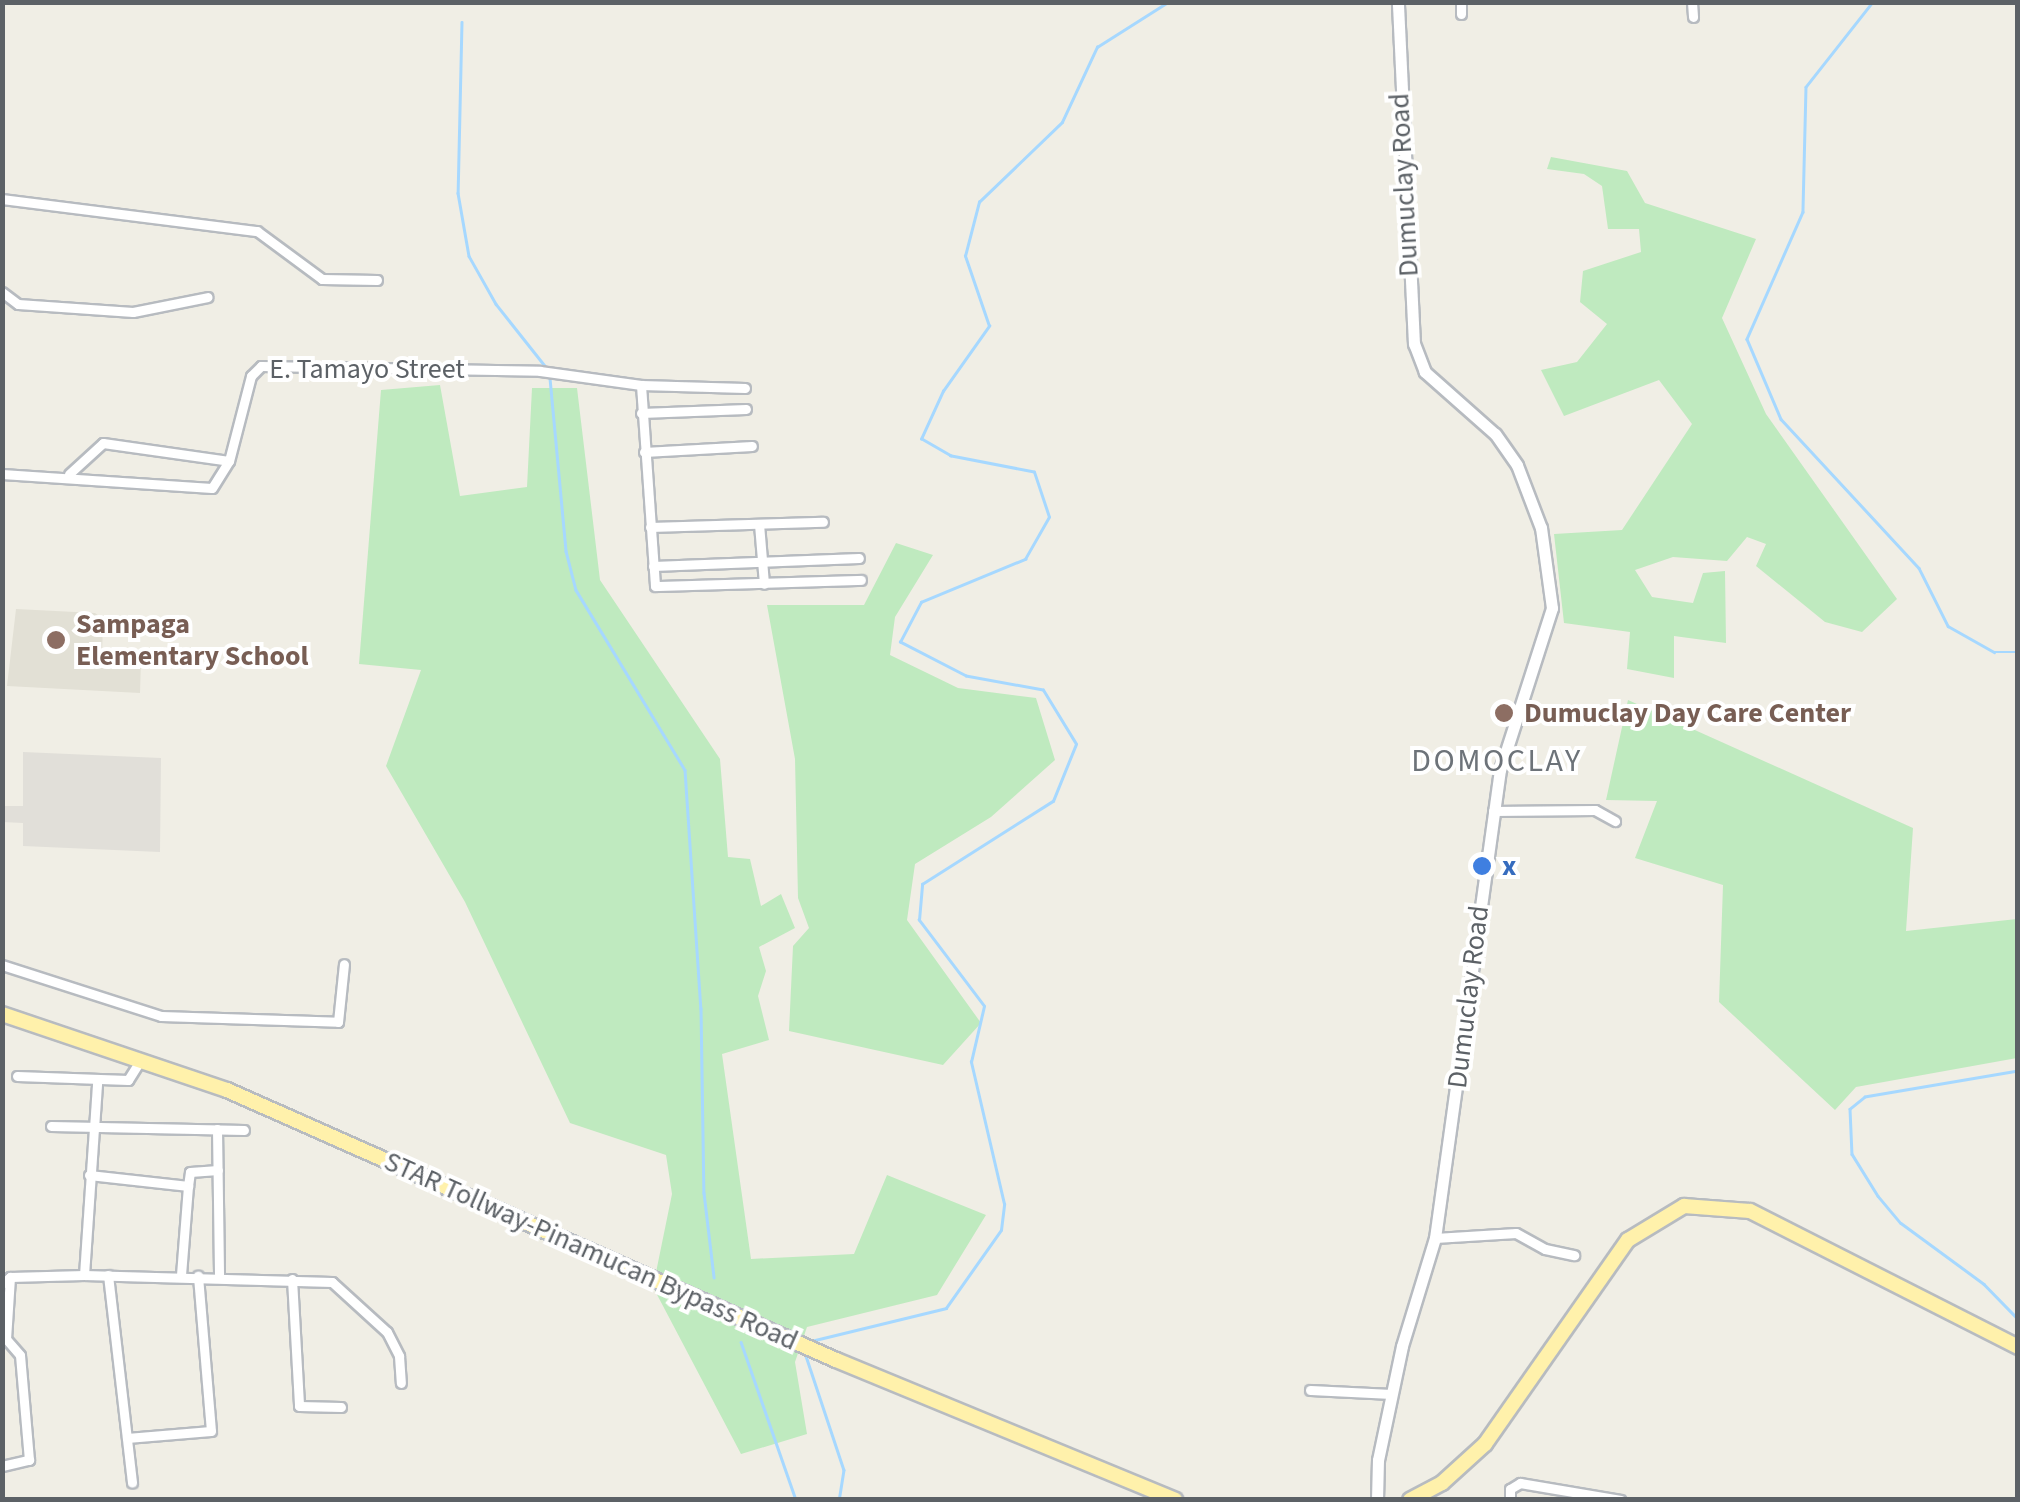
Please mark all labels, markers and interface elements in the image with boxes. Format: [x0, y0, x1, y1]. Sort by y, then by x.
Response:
street label: Dumuclay Road [1382, 92, 1426, 278]
street label: E. Tamayo Street [269, 352, 465, 386]
place label: Sampaga Elementary School [76, 607, 309, 673]
marker: Sampaga Elementary School [45, 629, 67, 651]
place label: Dumuclay Day Care Center [1524, 696, 1851, 730]
marker: Dumuclay Day Care Center [1493, 702, 1515, 724]
district label: DOMOCLAY [1411, 742, 1583, 780]
place label: x [1502, 849, 1516, 883]
marker: x [1471, 855, 1493, 877]
street label: Dumuclay Road [1440, 904, 1496, 1090]
street label: STAR Tollway-Pinamucan Bypass Road [379, 1144, 803, 1358]

